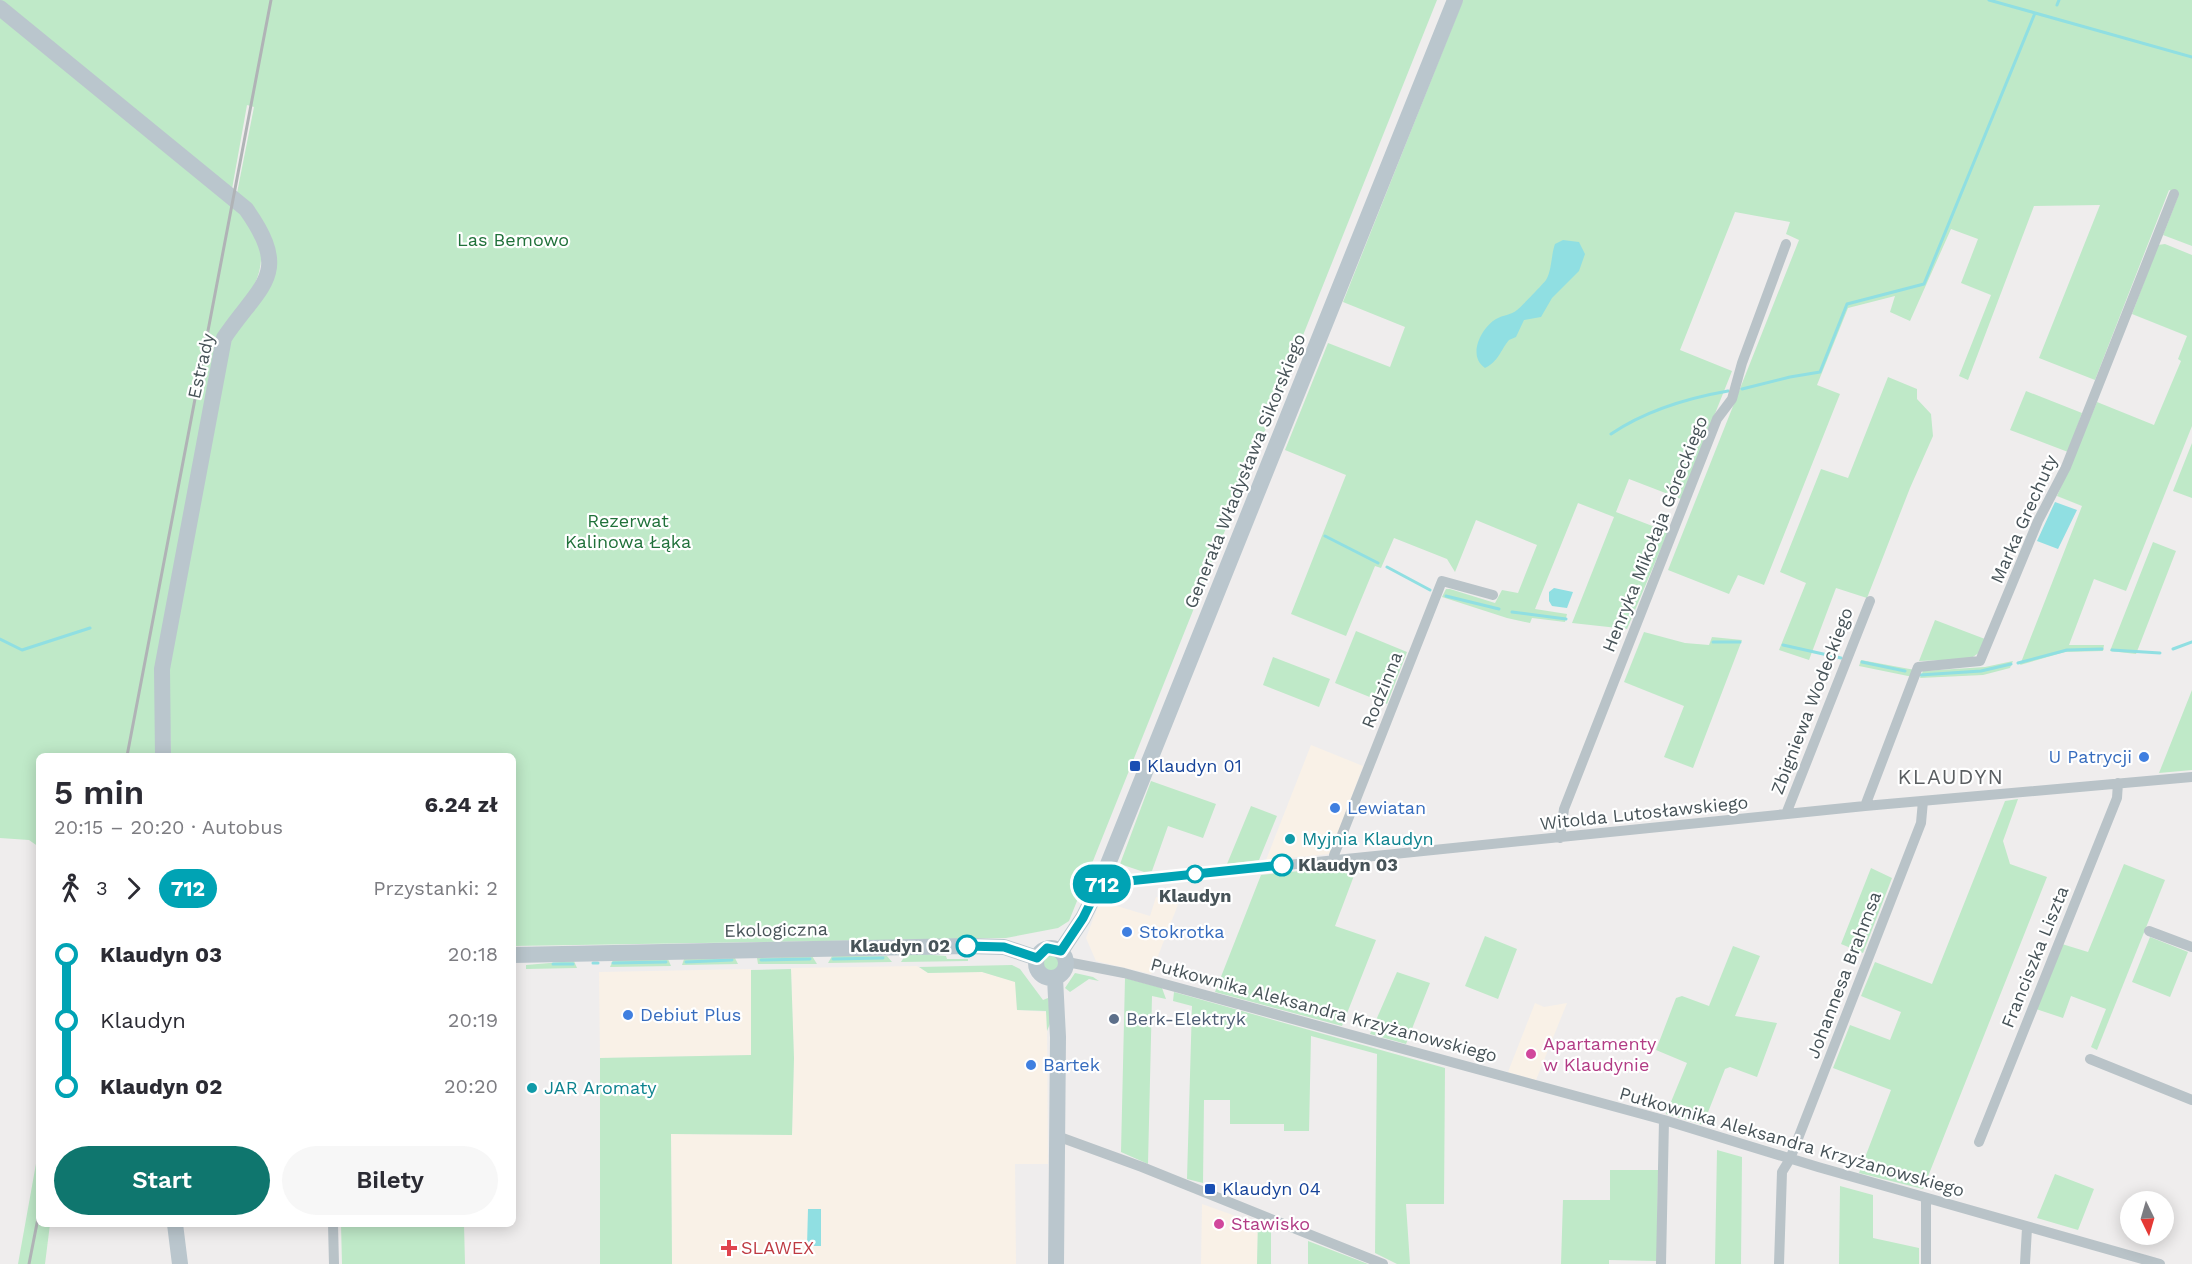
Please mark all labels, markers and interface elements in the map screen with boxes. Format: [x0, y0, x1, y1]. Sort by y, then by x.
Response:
park label: Las Bemowo [457, 229, 569, 250]
street label: Generała Władysława Sikorskiego [1180, 330, 1309, 611]
street label: Estrady [183, 331, 218, 401]
street label: Henryka Mikołaja Góreckiego [1597, 413, 1712, 655]
street label: Marka Grechuty [1986, 451, 2062, 586]
park label: Rezerwat Kalinowa Łąka [565, 510, 691, 552]
street label: Zbigniewa Wodeckiego [1766, 604, 1857, 797]
street label: Rodzinna [1357, 649, 1406, 731]
place label: U Patrycji [2048, 746, 2132, 767]
marker: U Patrycji [2137, 750, 2151, 764]
place label: Klaudyn 01 [1147, 755, 1242, 776]
marker: Klaudyn 01 [1128, 759, 1142, 773]
district label: KLAUDYN [1898, 764, 2004, 789]
text: 5 min [54, 773, 144, 812]
street label: Witolda Lutosławskiego [1539, 791, 1749, 834]
text: 6.24 zł [425, 792, 498, 817]
place label: Lewiatan [1347, 797, 1426, 818]
marker: Lewiatan [1328, 801, 1342, 815]
text: 20:15 – 20:20 · Autobus [54, 815, 283, 839]
place label: Myjnia Klaudyn [1302, 828, 1434, 849]
marker: Myjnia Klaudyn [1283, 832, 1297, 846]
marker: Klaudyn 03 [1271, 854, 1293, 876]
place label: Klaudyn 03 [1298, 854, 1398, 875]
line badge: 712 [1068, 864, 1136, 904]
marker: Klaudyn [1186, 865, 1204, 883]
icon: walk [54, 872, 87, 905]
icon: forward [117, 872, 150, 905]
text: 712 [1085, 872, 1119, 897]
text: 3 [96, 876, 108, 900]
text: 712 [171, 876, 205, 901]
text: Przystanki: 2 [373, 876, 498, 900]
street label: Franciszka Liszta [1997, 883, 2073, 1031]
place label: Klaudyn [1159, 885, 1231, 906]
street label: Johannesa Brahmsa [1802, 888, 1885, 1061]
street label: Ekologiczna [724, 918, 828, 941]
place label: Stokrotka [1139, 921, 1225, 942]
marker: Stokrotka [1120, 925, 1134, 939]
place label: Klaudyn 02 [850, 935, 950, 956]
marker: Klaudyn 02 [956, 935, 978, 957]
text: Klaudyn 03 [100, 942, 222, 967]
text: 20:18 [448, 942, 498, 966]
street label: Pułkownika Aleksandra Krzyżanowskiego [1149, 953, 1500, 1066]
place label: Debiut Plus [640, 1004, 741, 1025]
text: Klaudyn [100, 1008, 186, 1033]
text: 20:19 [448, 1008, 498, 1032]
marker: Debiut Plus [621, 1008, 635, 1022]
place label: Berk-Elektryk [1126, 1008, 1246, 1029]
marker: Berk-Elektryk [1107, 1012, 1121, 1026]
place label: Apartamenty w Klaudynie [1543, 1033, 1657, 1075]
marker: Apartamenty w Klaudynie [1524, 1047, 1538, 1061]
place label: Bartek [1043, 1054, 1100, 1075]
marker: Bartek [1024, 1058, 1038, 1072]
text: Klaudyn 02 [100, 1074, 222, 1099]
text: 20:20 [444, 1074, 498, 1098]
place label: JAR Aromaty [544, 1077, 657, 1098]
marker: JAR Aromaty [525, 1081, 539, 1095]
street label: Pułkownika Aleksandra Krzyżanowskiego [1617, 1082, 1967, 1201]
button: Start [54, 1146, 270, 1215]
button: Bilety [282, 1146, 498, 1215]
place label: Klaudyn 04 [1222, 1178, 1321, 1199]
marker: Klaudyn 04 [1203, 1182, 1217, 1196]
north arrow [2120, 1191, 2174, 1245]
map controls [2120, 1191, 2174, 1245]
place label: Stawisko [1231, 1213, 1310, 1234]
marker: Stawisko [1212, 1217, 1226, 1231]
place label: SLAWEX [741, 1237, 814, 1258]
marker: SLAWEX [722, 1241, 736, 1255]

